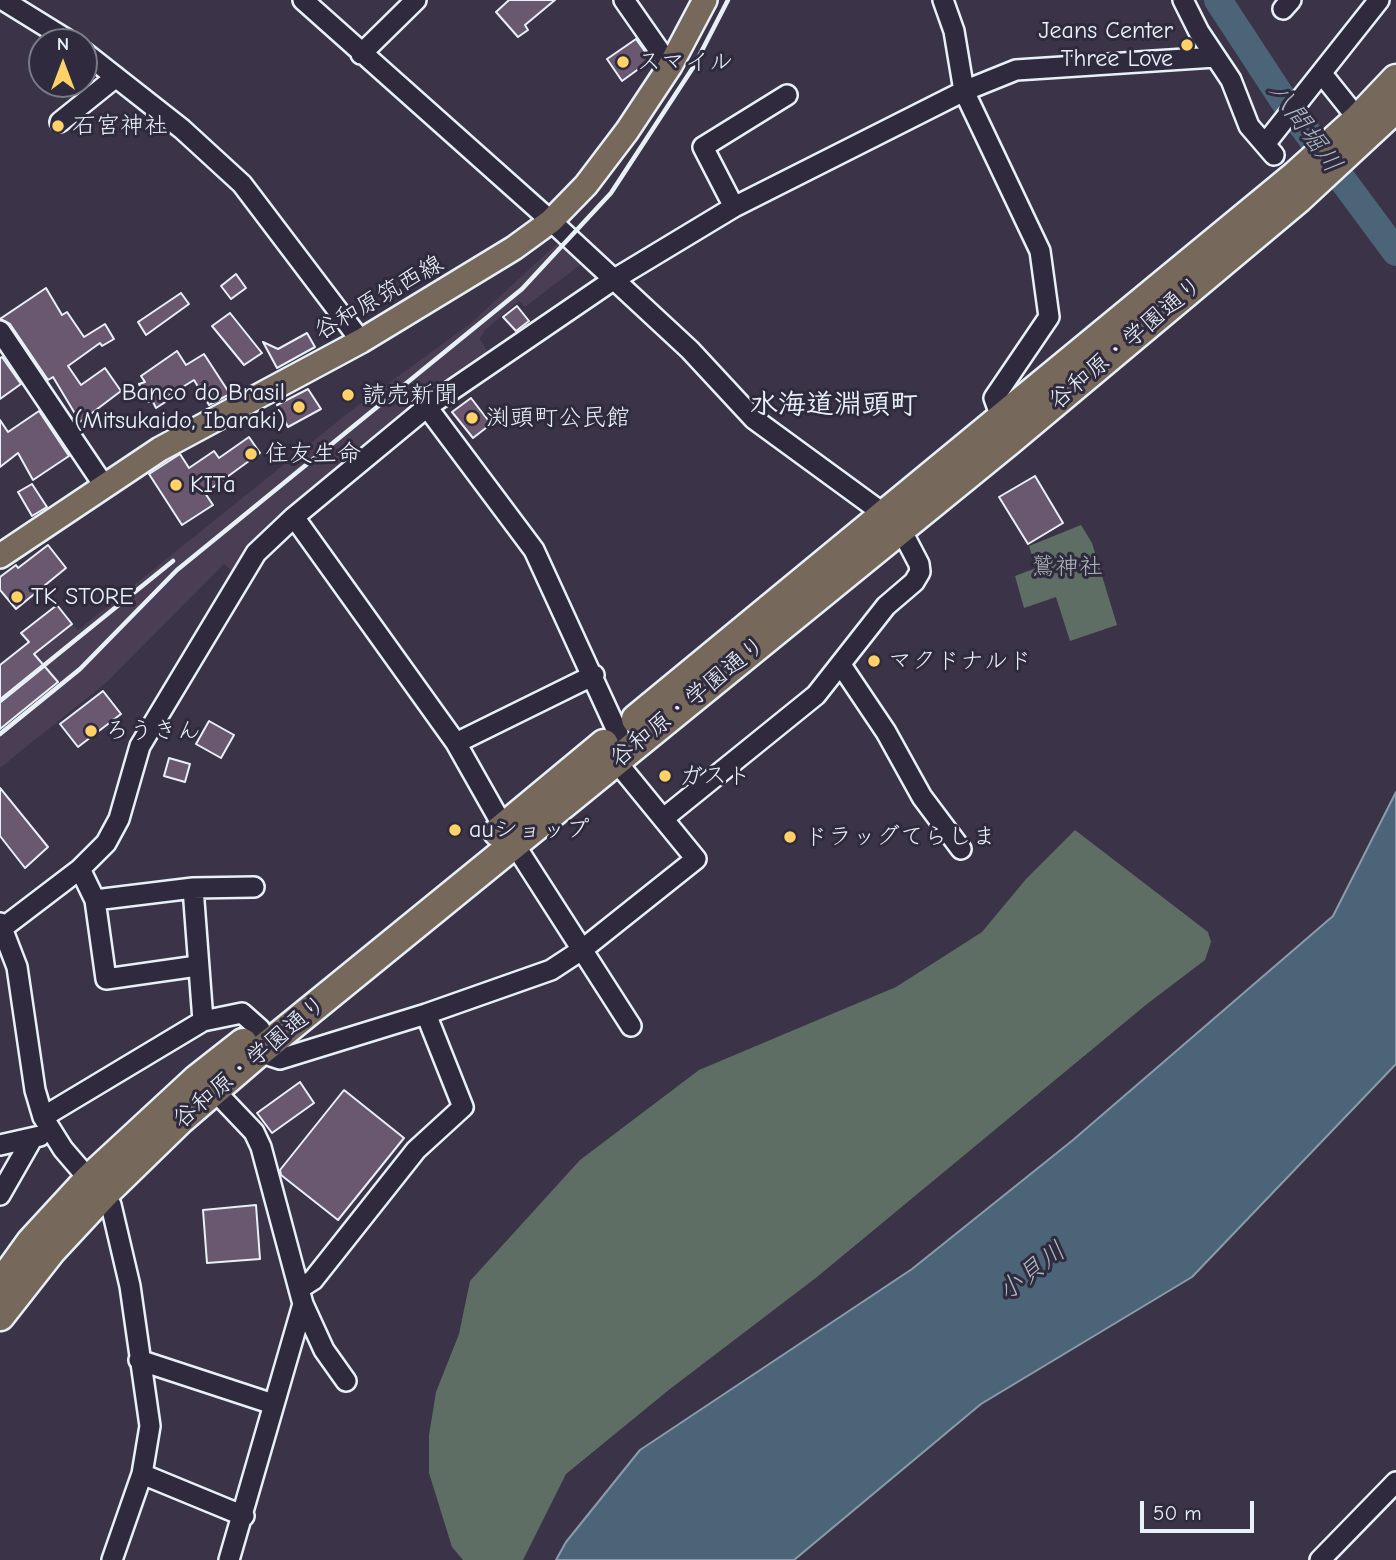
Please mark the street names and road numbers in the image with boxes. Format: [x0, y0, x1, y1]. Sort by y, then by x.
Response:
street label: 谷和原筑西線 [309, 250, 449, 346]
street label: 谷和原・学園通り [1043, 270, 1209, 416]
street label: 谷和原・学園通り [604, 630, 772, 774]
street label: 谷和原・学園通り [167, 989, 333, 1135]

